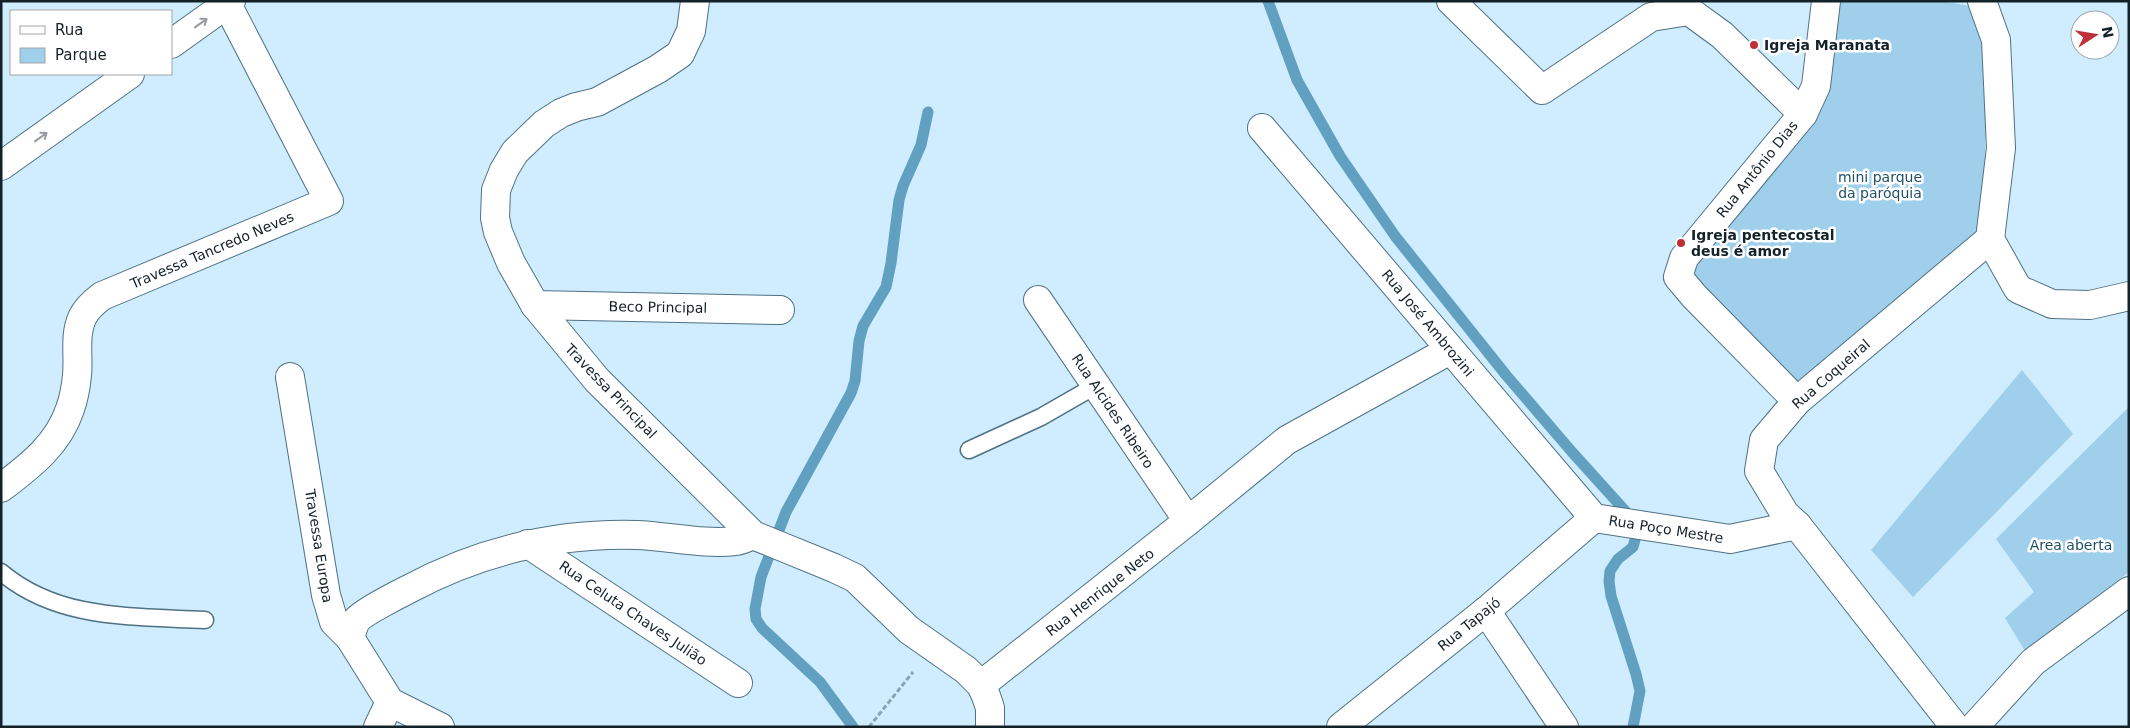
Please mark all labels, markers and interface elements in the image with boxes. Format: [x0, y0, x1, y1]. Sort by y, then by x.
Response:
legend [10, 10, 172, 75]
north arrow [2070, 10, 2120, 60]
one-way arrow [194, 18, 208, 28]
text: Rua [55, 21, 83, 39]
text: N [2099, 25, 2117, 40]
place label: Igreja Maranata [1764, 37, 1890, 53]
marker: Igreja Maranata [1748, 39, 1760, 51]
text: Parque [55, 46, 107, 64]
street label: Rua Antônio Dias [1713, 117, 1801, 221]
one-way arrow [34, 132, 47, 143]
park label: mini parque da paróquia [1838, 169, 1922, 201]
street label: Travessa Tancredo Neves [127, 208, 296, 292]
place label: Igreja pentecostal deus é amor [1691, 227, 1835, 259]
marker: Igreja pentecostal deus é amor [1675, 237, 1687, 249]
street label: Rua José Ambrozini [1379, 266, 1477, 380]
street label: Beco Principal [609, 298, 707, 316]
street label: Rua Coqueiral [1789, 336, 1873, 412]
street label: Travessa Principal [561, 340, 660, 442]
street label: Rua Alcides Ribeiro [1069, 351, 1157, 471]
street label: Travessa Europa [302, 487, 336, 604]
street label: Rua Poço Mestre [1608, 512, 1724, 546]
park label: Area aberta [2030, 537, 2112, 553]
street label: Rua Henrique Neto [1043, 545, 1157, 639]
street label: Rua Celuta Chaves Julião [556, 558, 710, 668]
street label: Rua Tapajó [1435, 594, 1503, 654]

